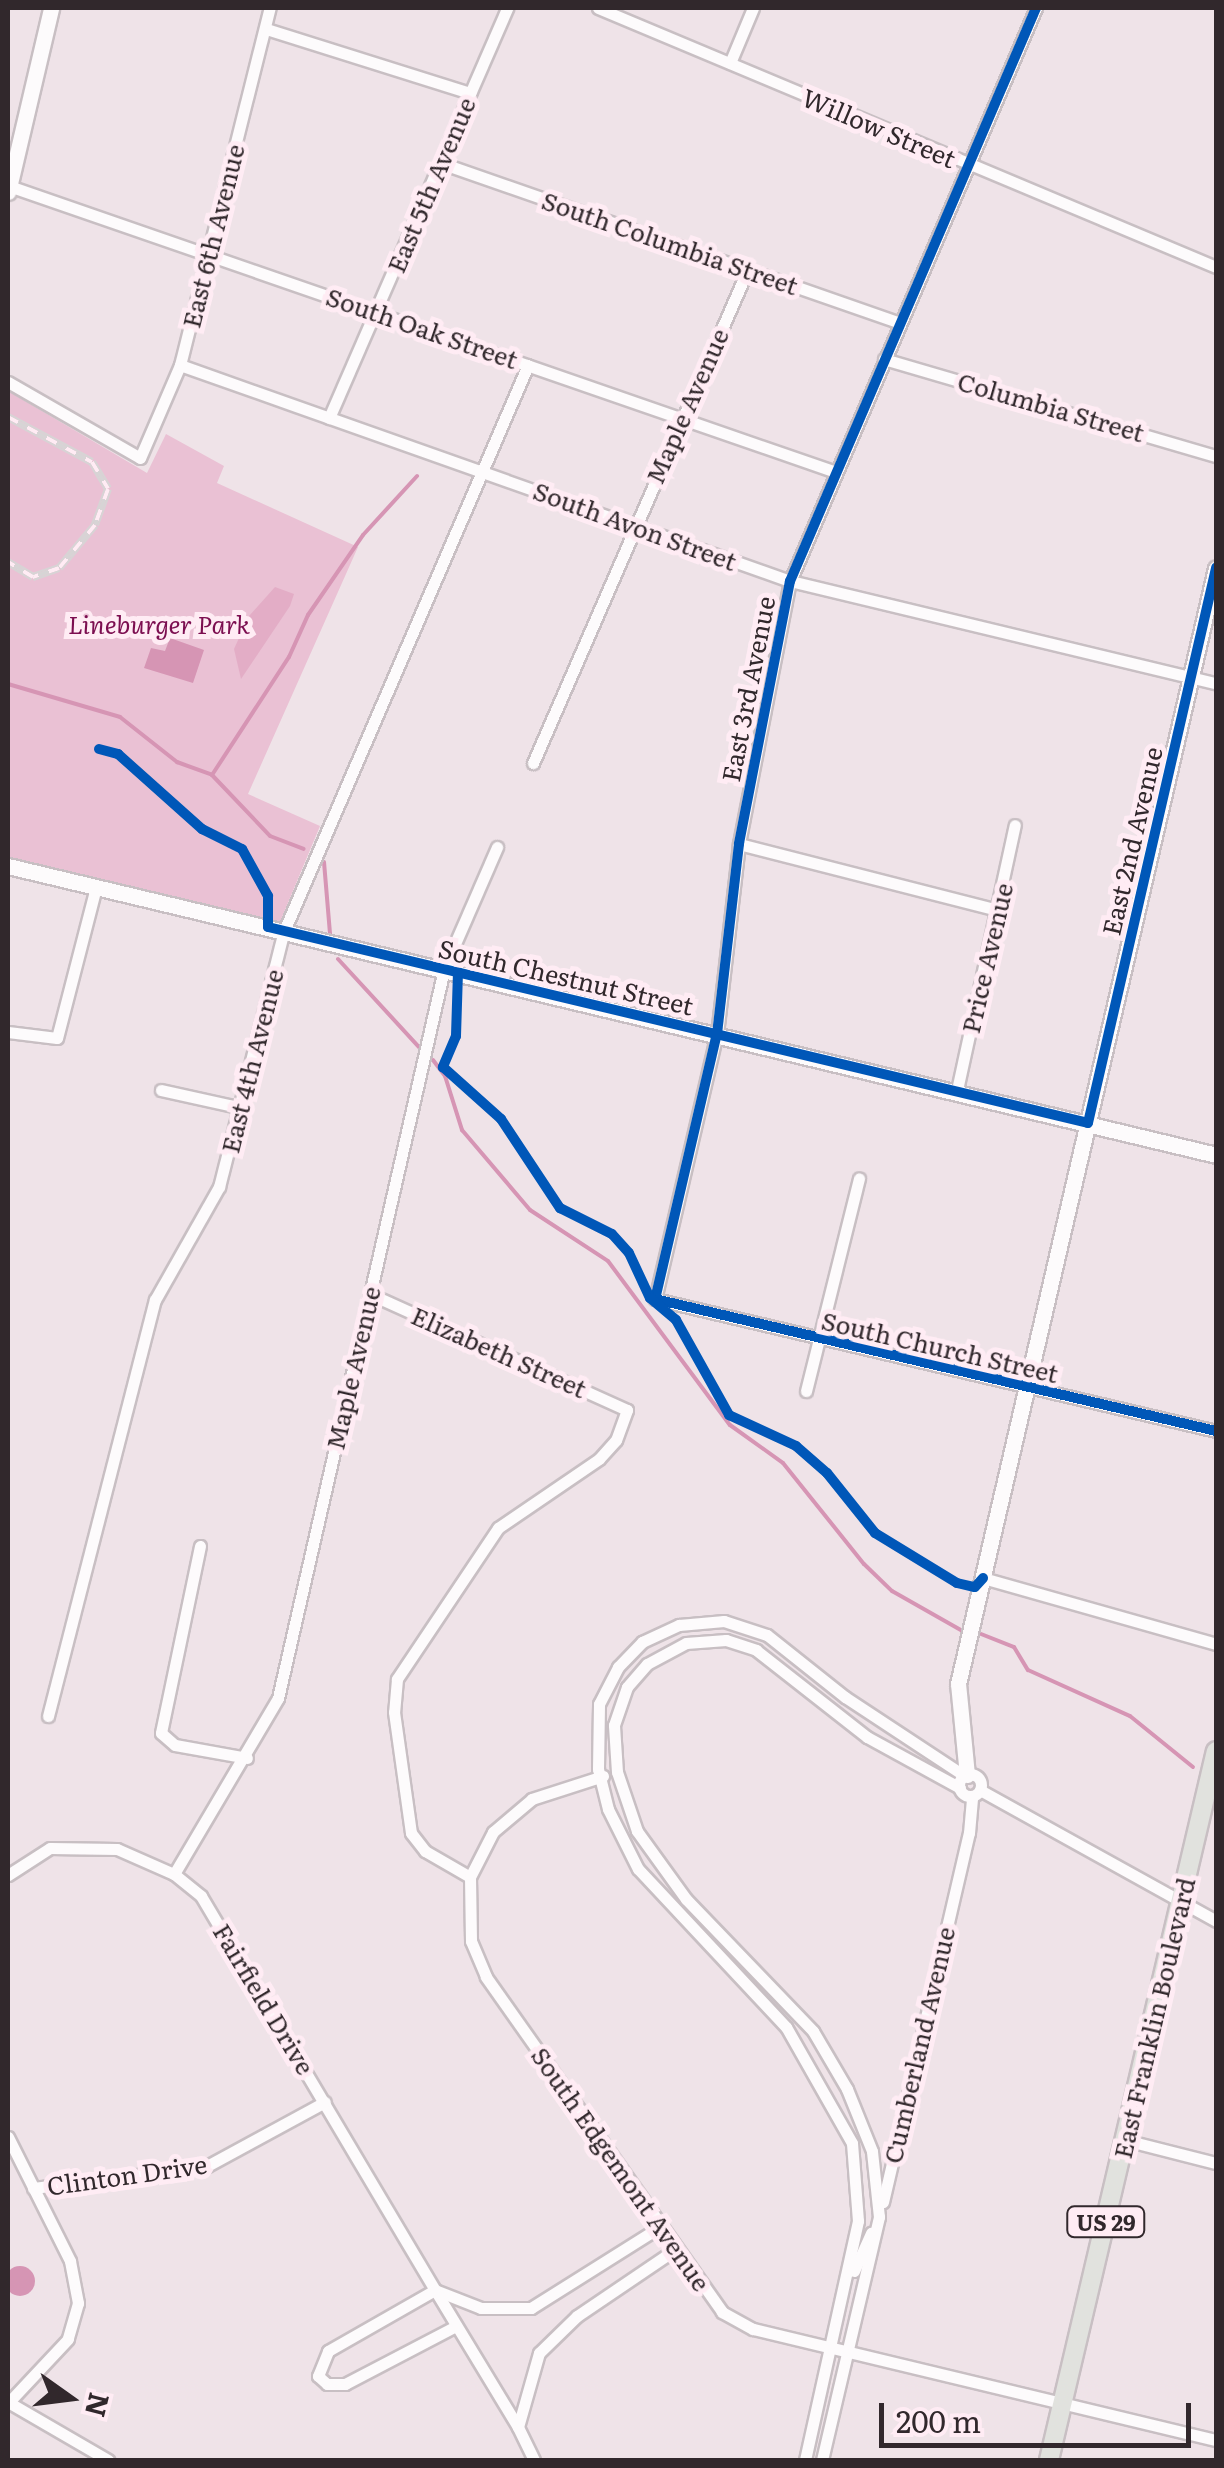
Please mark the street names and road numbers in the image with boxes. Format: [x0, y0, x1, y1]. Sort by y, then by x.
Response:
street label: Willow Street [798, 82, 960, 174]
street label: East 5th Avenue [381, 93, 481, 277]
street label: East 6th Avenue [176, 141, 250, 331]
street label: South Columbia Street [538, 185, 802, 301]
street label: South Oak Street [322, 281, 522, 375]
street label: Maple Avenue [639, 324, 735, 488]
street label: Columbia Street [954, 366, 1148, 448]
street label: South Avon Street [529, 475, 741, 577]
street label: East 3rd Avenue [715, 594, 781, 784]
street label: East 2nd Avenue [1096, 744, 1168, 938]
street label: Price Avenue [955, 880, 1019, 1036]
street label: South Chestnut Street [436, 933, 696, 1021]
street label: East 4th Avenue [215, 966, 289, 1156]
street label: Maple Avenue [320, 1283, 386, 1453]
street label: Elizabeth Street [407, 1300, 591, 1404]
street label: South Church Street [819, 1305, 1061, 1389]
street label: East Franklin Boulevard [1107, 1875, 1201, 2161]
street label: Fairfield Drive [207, 1918, 321, 2080]
street label: Cumberland Avenue [877, 1924, 961, 2166]
street label: South Edgemont Avenue [525, 2041, 717, 2297]
street label: Clinton Drive [45, 2149, 209, 2201]
road number: US 29 [1066, 2205, 1146, 2239]

